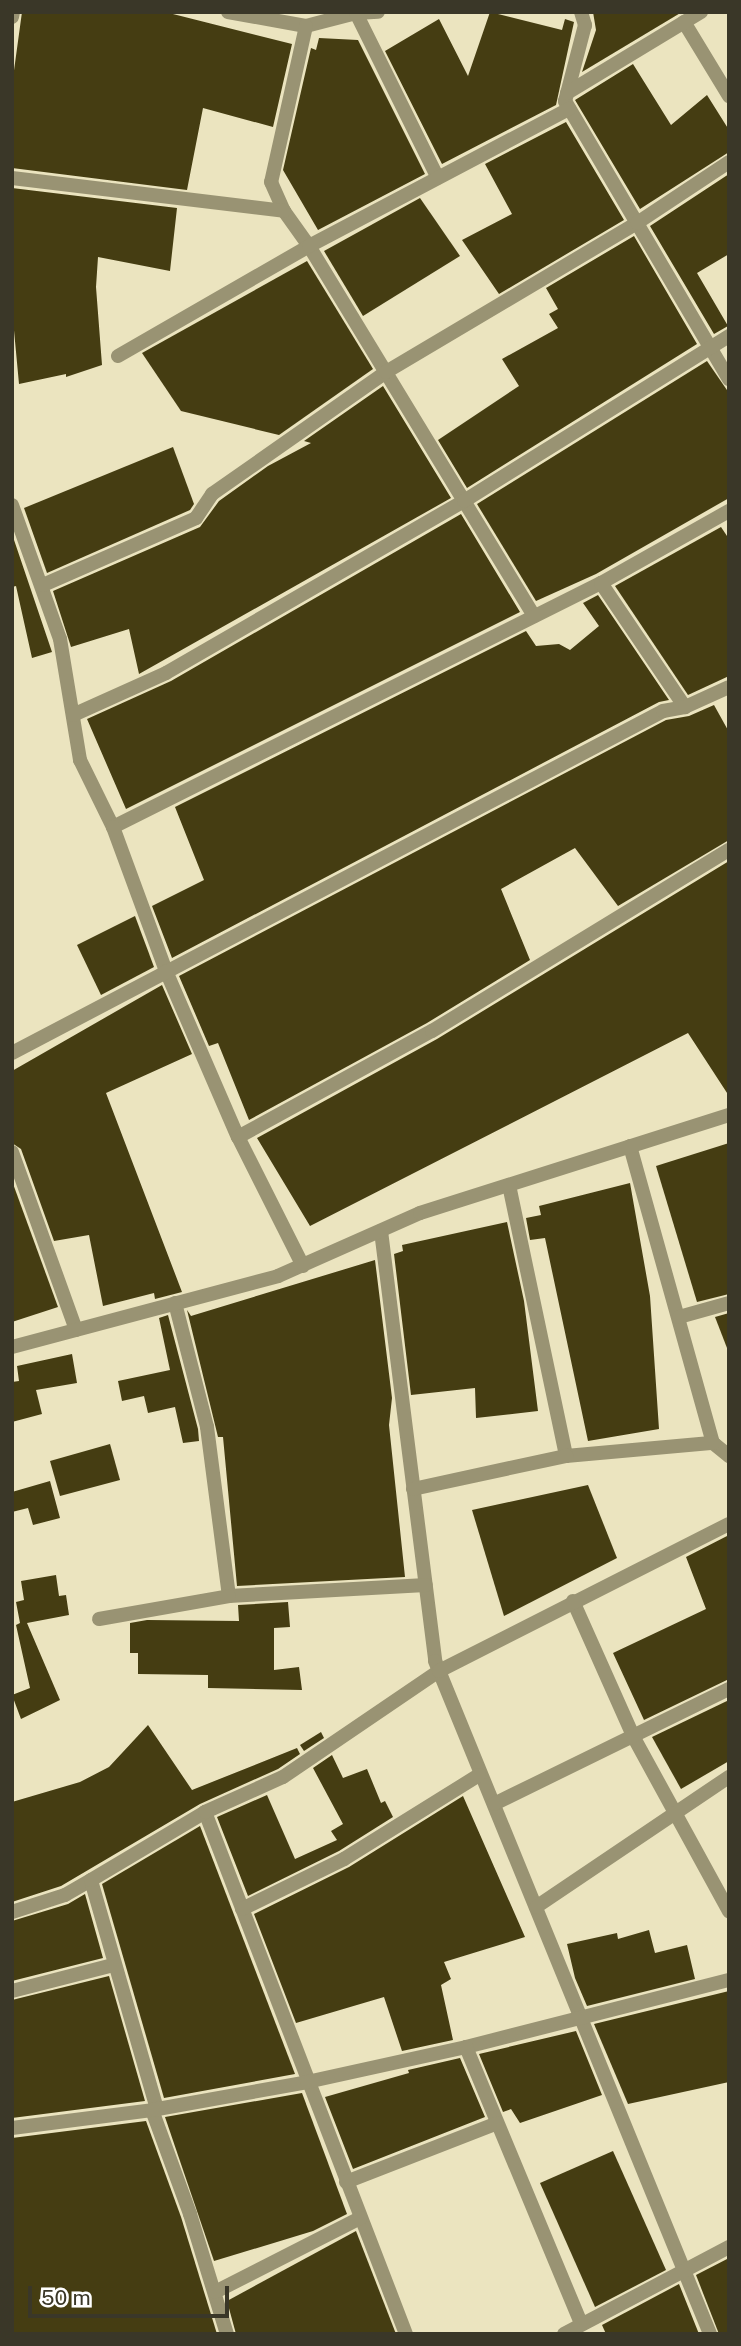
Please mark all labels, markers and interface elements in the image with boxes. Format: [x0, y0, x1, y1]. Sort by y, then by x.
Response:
scale bar [32, 2272, 233, 2316]
text: 50 m [41, 2285, 91, 2310]

